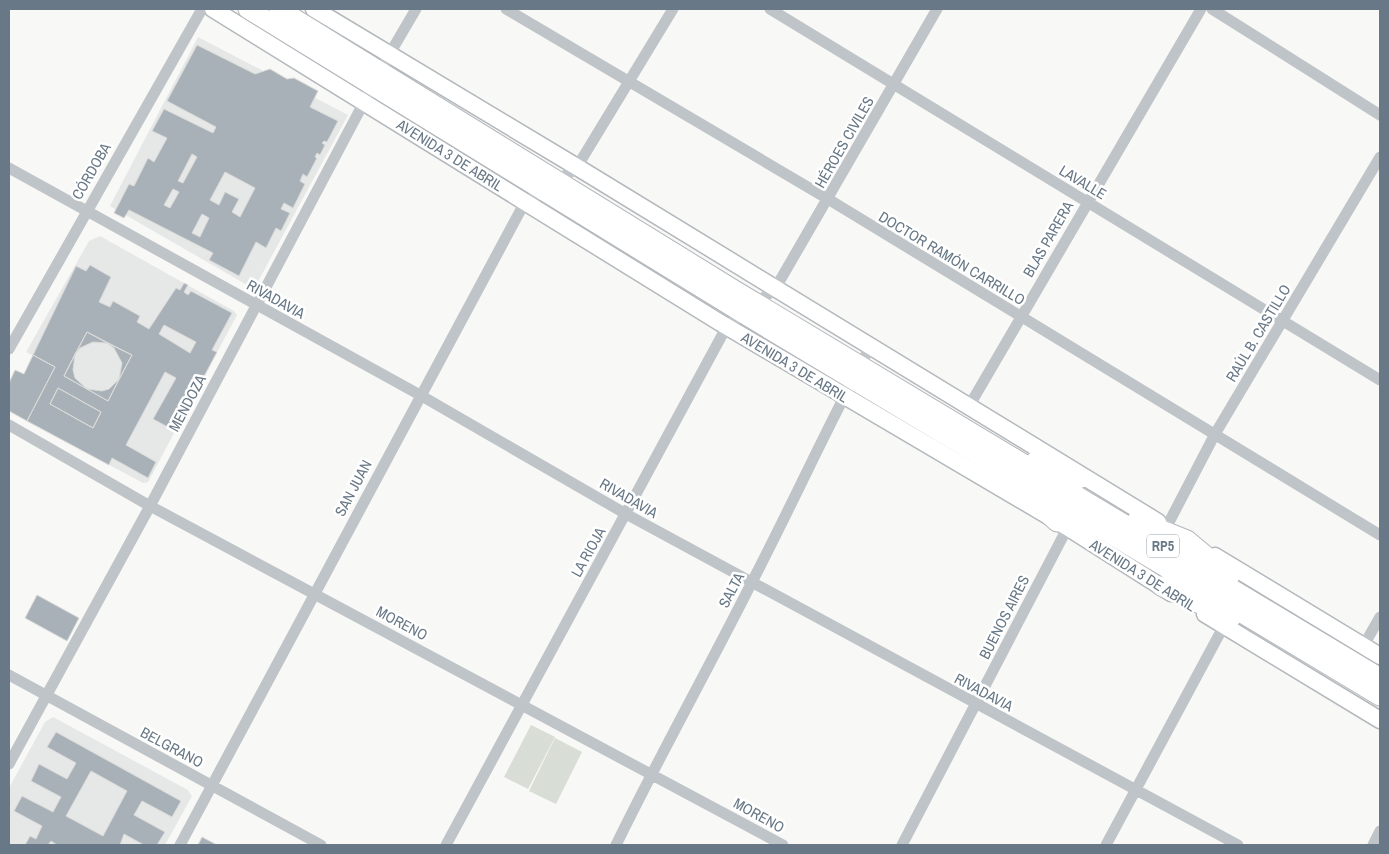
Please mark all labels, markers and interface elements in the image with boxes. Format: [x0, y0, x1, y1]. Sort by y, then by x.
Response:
street label: HÉROES CIVILES [809, 92, 879, 192]
street label: AVENIDA 3 DE ABRIL [392, 113, 507, 196]
street label: CÓRDOBA [66, 138, 116, 203]
street label: LAVALLE [1055, 160, 1111, 204]
street label: BLAS PARERA [1018, 196, 1079, 281]
street label: DOCTOR RAMÓN CARRILLO [875, 206, 1029, 310]
street label: RIVADAVIA [243, 274, 310, 324]
street label: RAÚL B. CASTILLO [1221, 280, 1295, 386]
street label: AVENIDA 3 DE ABRIL [737, 326, 853, 407]
street label: MENDOZA [163, 370, 211, 435]
street label: SAN JUAN [329, 456, 377, 520]
street label: RIVADAVIA [596, 473, 663, 523]
street label: LA RIOJA [566, 523, 611, 581]
street label: AVENIDA 3 DE ABRIL [1085, 533, 1200, 616]
road number: RP5 [1147, 534, 1179, 558]
street label: SALTA [713, 568, 749, 611]
street label: BUENOS AIRES [974, 571, 1034, 663]
street label: MORENO [373, 601, 431, 645]
street label: RIVADAVIA [951, 668, 1018, 717]
street label: BELGRANO [137, 722, 207, 772]
street label: MORENO [730, 792, 788, 838]

